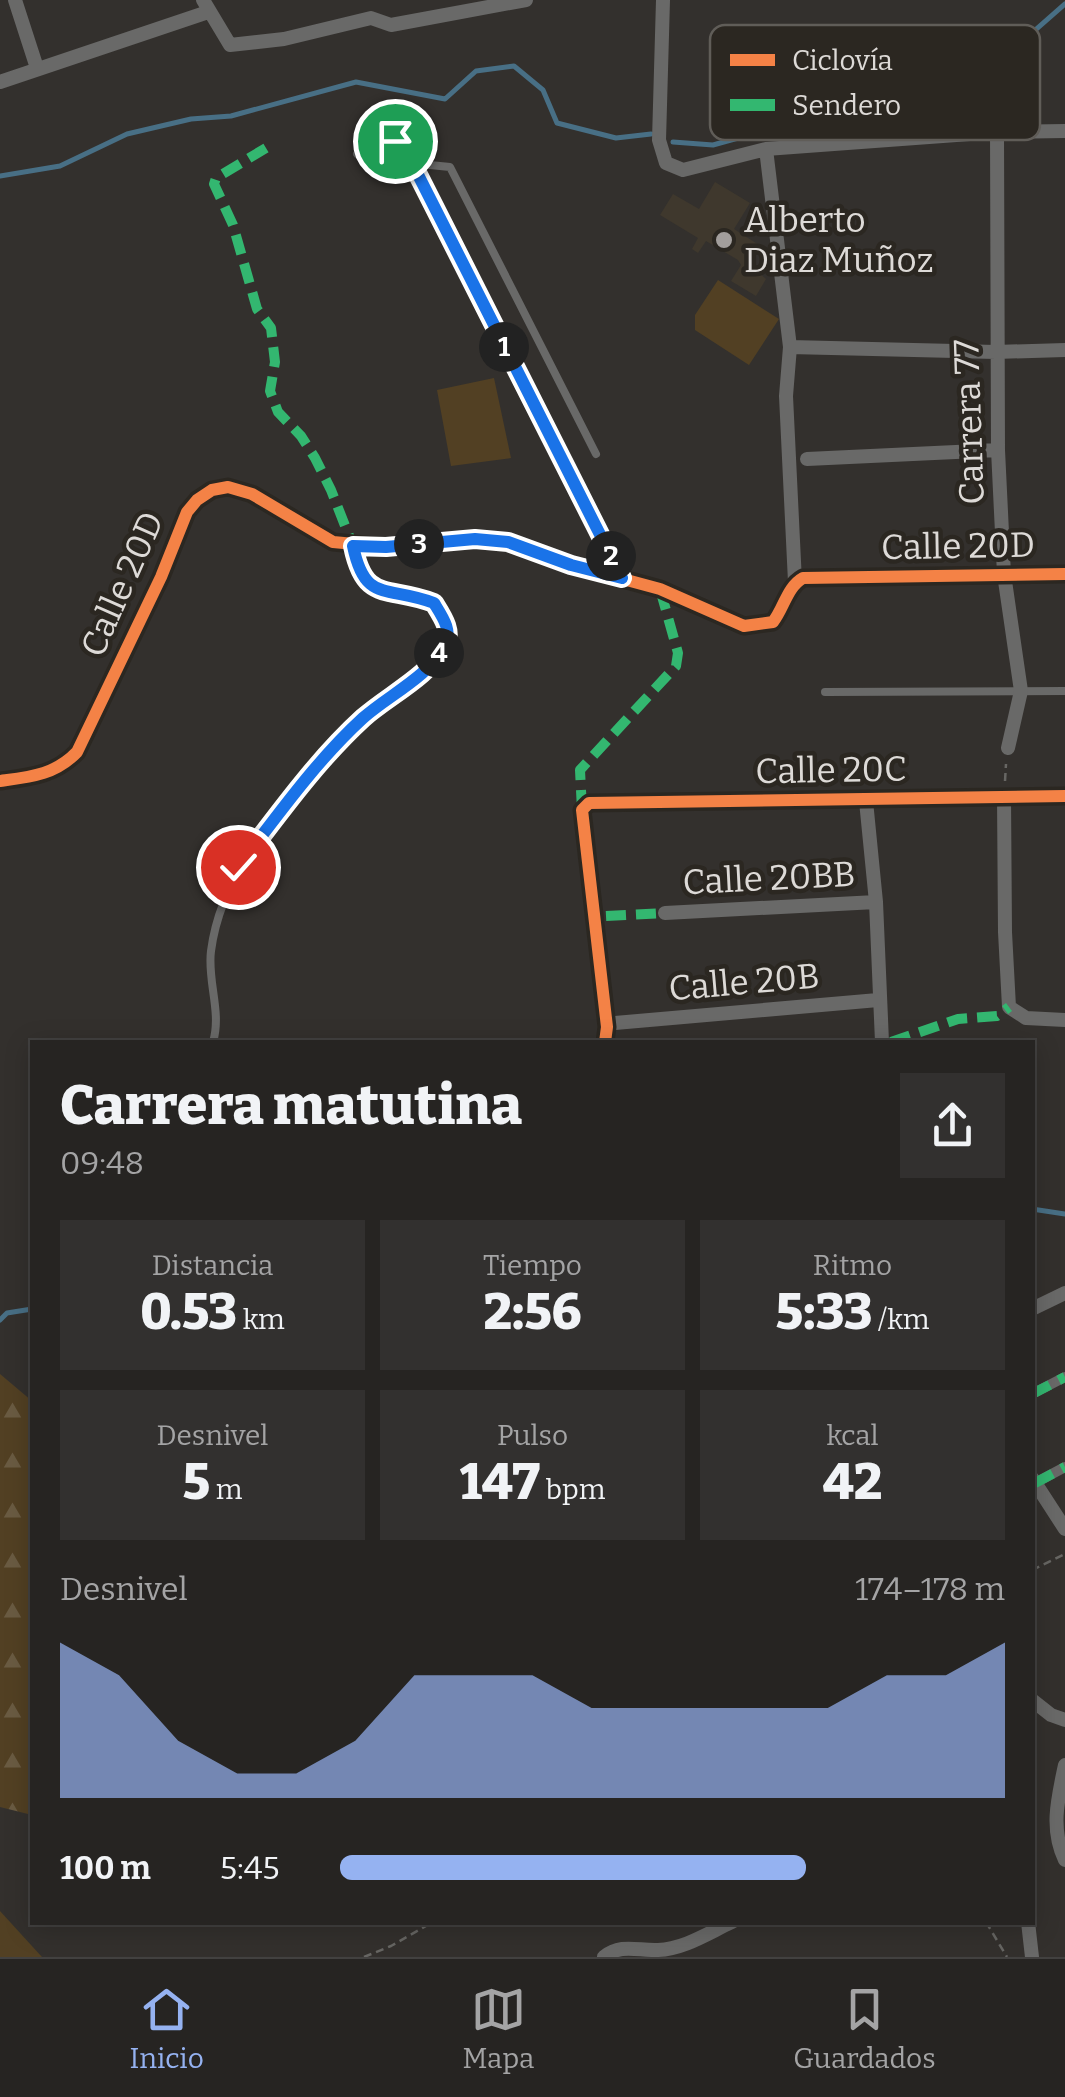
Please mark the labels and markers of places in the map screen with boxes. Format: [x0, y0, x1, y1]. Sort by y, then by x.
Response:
pin [353, 99, 438, 184]
place label: Alberto Diaz Muñoz [744, 199, 934, 281]
marker: Alberto Diaz Muñoz [713, 229, 735, 251]
pin: 1 [479, 322, 529, 372]
pin: 3 [394, 519, 444, 569]
pin: 2 [586, 531, 636, 581]
pin: 4 [414, 628, 464, 678]
pin [196, 825, 281, 910]

